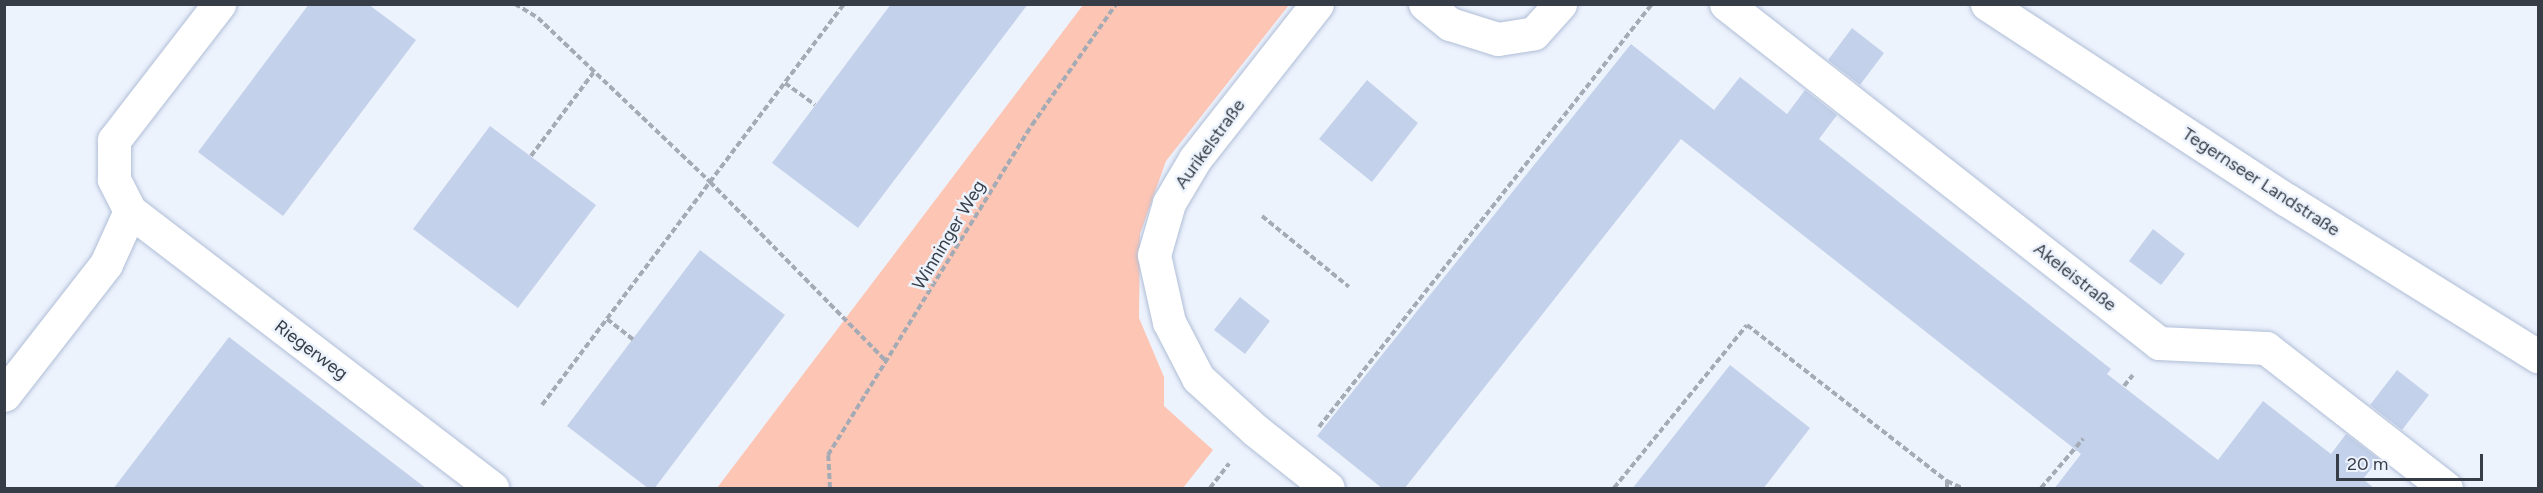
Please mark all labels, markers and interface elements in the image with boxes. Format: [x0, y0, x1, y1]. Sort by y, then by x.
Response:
street label: Aurikelstraße [1170, 95, 1250, 193]
street label: Tegernseer Landstraße [2178, 123, 2344, 241]
street label: Winninger Weg [908, 176, 990, 294]
street label: Akeleistraße [2029, 238, 2121, 316]
street label: Riegerweg [270, 315, 352, 385]
scale bar [2339, 442, 2486, 480]
text: 20 m [2347, 453, 2388, 475]

